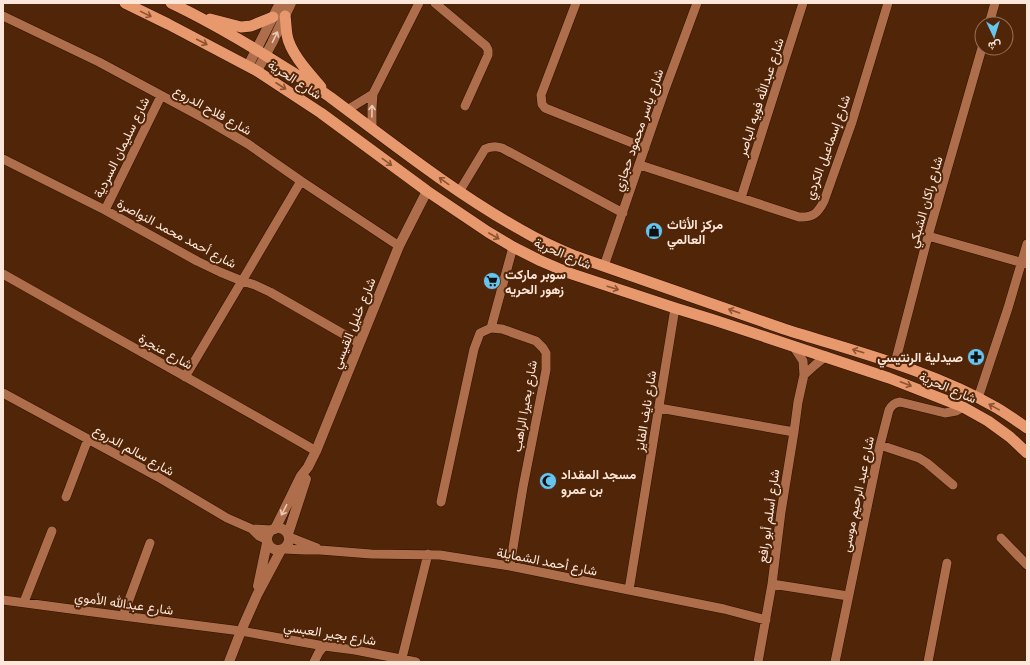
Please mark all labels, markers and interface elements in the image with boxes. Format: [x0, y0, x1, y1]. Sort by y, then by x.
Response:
one-way arrow [140, 10, 152, 18]
north arrow [974, 16, 1014, 56]
one-way arrow [272, 32, 279, 44]
street label: شارع عبدالله فويه الباصر [734, 36, 789, 160]
one-way arrow [196, 39, 208, 46]
text: ش [988, 39, 1002, 52]
street label: شارع الحرية [264, 57, 324, 104]
street label: شارع ياسر محمود حجازي [610, 67, 669, 194]
one-way arrow [275, 82, 286, 90]
street label: شارع فلاح الدروع [170, 83, 254, 140]
street label: شارع إسماعيل الكردي [802, 93, 856, 203]
street label: شارع سليمان السردية [91, 94, 154, 201]
one-way arrow [368, 105, 376, 118]
street label: شارع راكان الشبكي [905, 155, 949, 250]
one-way arrow [381, 158, 392, 166]
one-way arrow [438, 177, 449, 185]
street label: شارع أحمد محمد النواصرة [114, 196, 239, 273]
place label: مركز الأثاث العالمي [667, 217, 723, 250]
shop icon: مركز الأثاث العالمي [644, 221, 664, 241]
one-way arrow [488, 232, 500, 240]
street label: شارع الحرية [531, 235, 594, 274]
place label: سوبر ماركت زهور الحريه [505, 267, 566, 298]
supermarket icon: سوبر ماركت زهور الحريه [482, 271, 502, 291]
street label: شارع خليل القيسي [328, 276, 381, 372]
one-way arrow [606, 284, 618, 292]
one-way arrow [728, 307, 741, 314]
street label: شارع عنجرة [135, 330, 195, 374]
one-way arrow [852, 347, 864, 355]
pharmacy icon: صيدلية الرنتيسي [966, 347, 986, 367]
place label: صيدلية الرنتيسي [877, 350, 963, 368]
street label: شارع بحيرا الراهب [509, 359, 542, 453]
street label: شارع نايف الفايز [632, 369, 661, 454]
street label: شارع الحرية [916, 369, 979, 408]
one-way arrow [899, 381, 911, 389]
one-way arrow [989, 402, 1001, 410]
street label: شارع سالم الدروع [90, 422, 177, 481]
street label: شارع عبد الرحيم موسى [838, 435, 879, 554]
place label: مسجد المقداد بن عمرو [561, 467, 636, 498]
street label: شارع أسلم أبو رافع [754, 468, 784, 564]
mosque icon: مسجد المقداد بن عمرو [538, 471, 558, 491]
one-way arrow [280, 503, 287, 515]
street label: شارع أحمد الشمايلة [495, 544, 598, 581]
street label: شارع عبدالله الأموي [73, 589, 174, 621]
street label: شارع بجير العبسي [282, 619, 377, 651]

